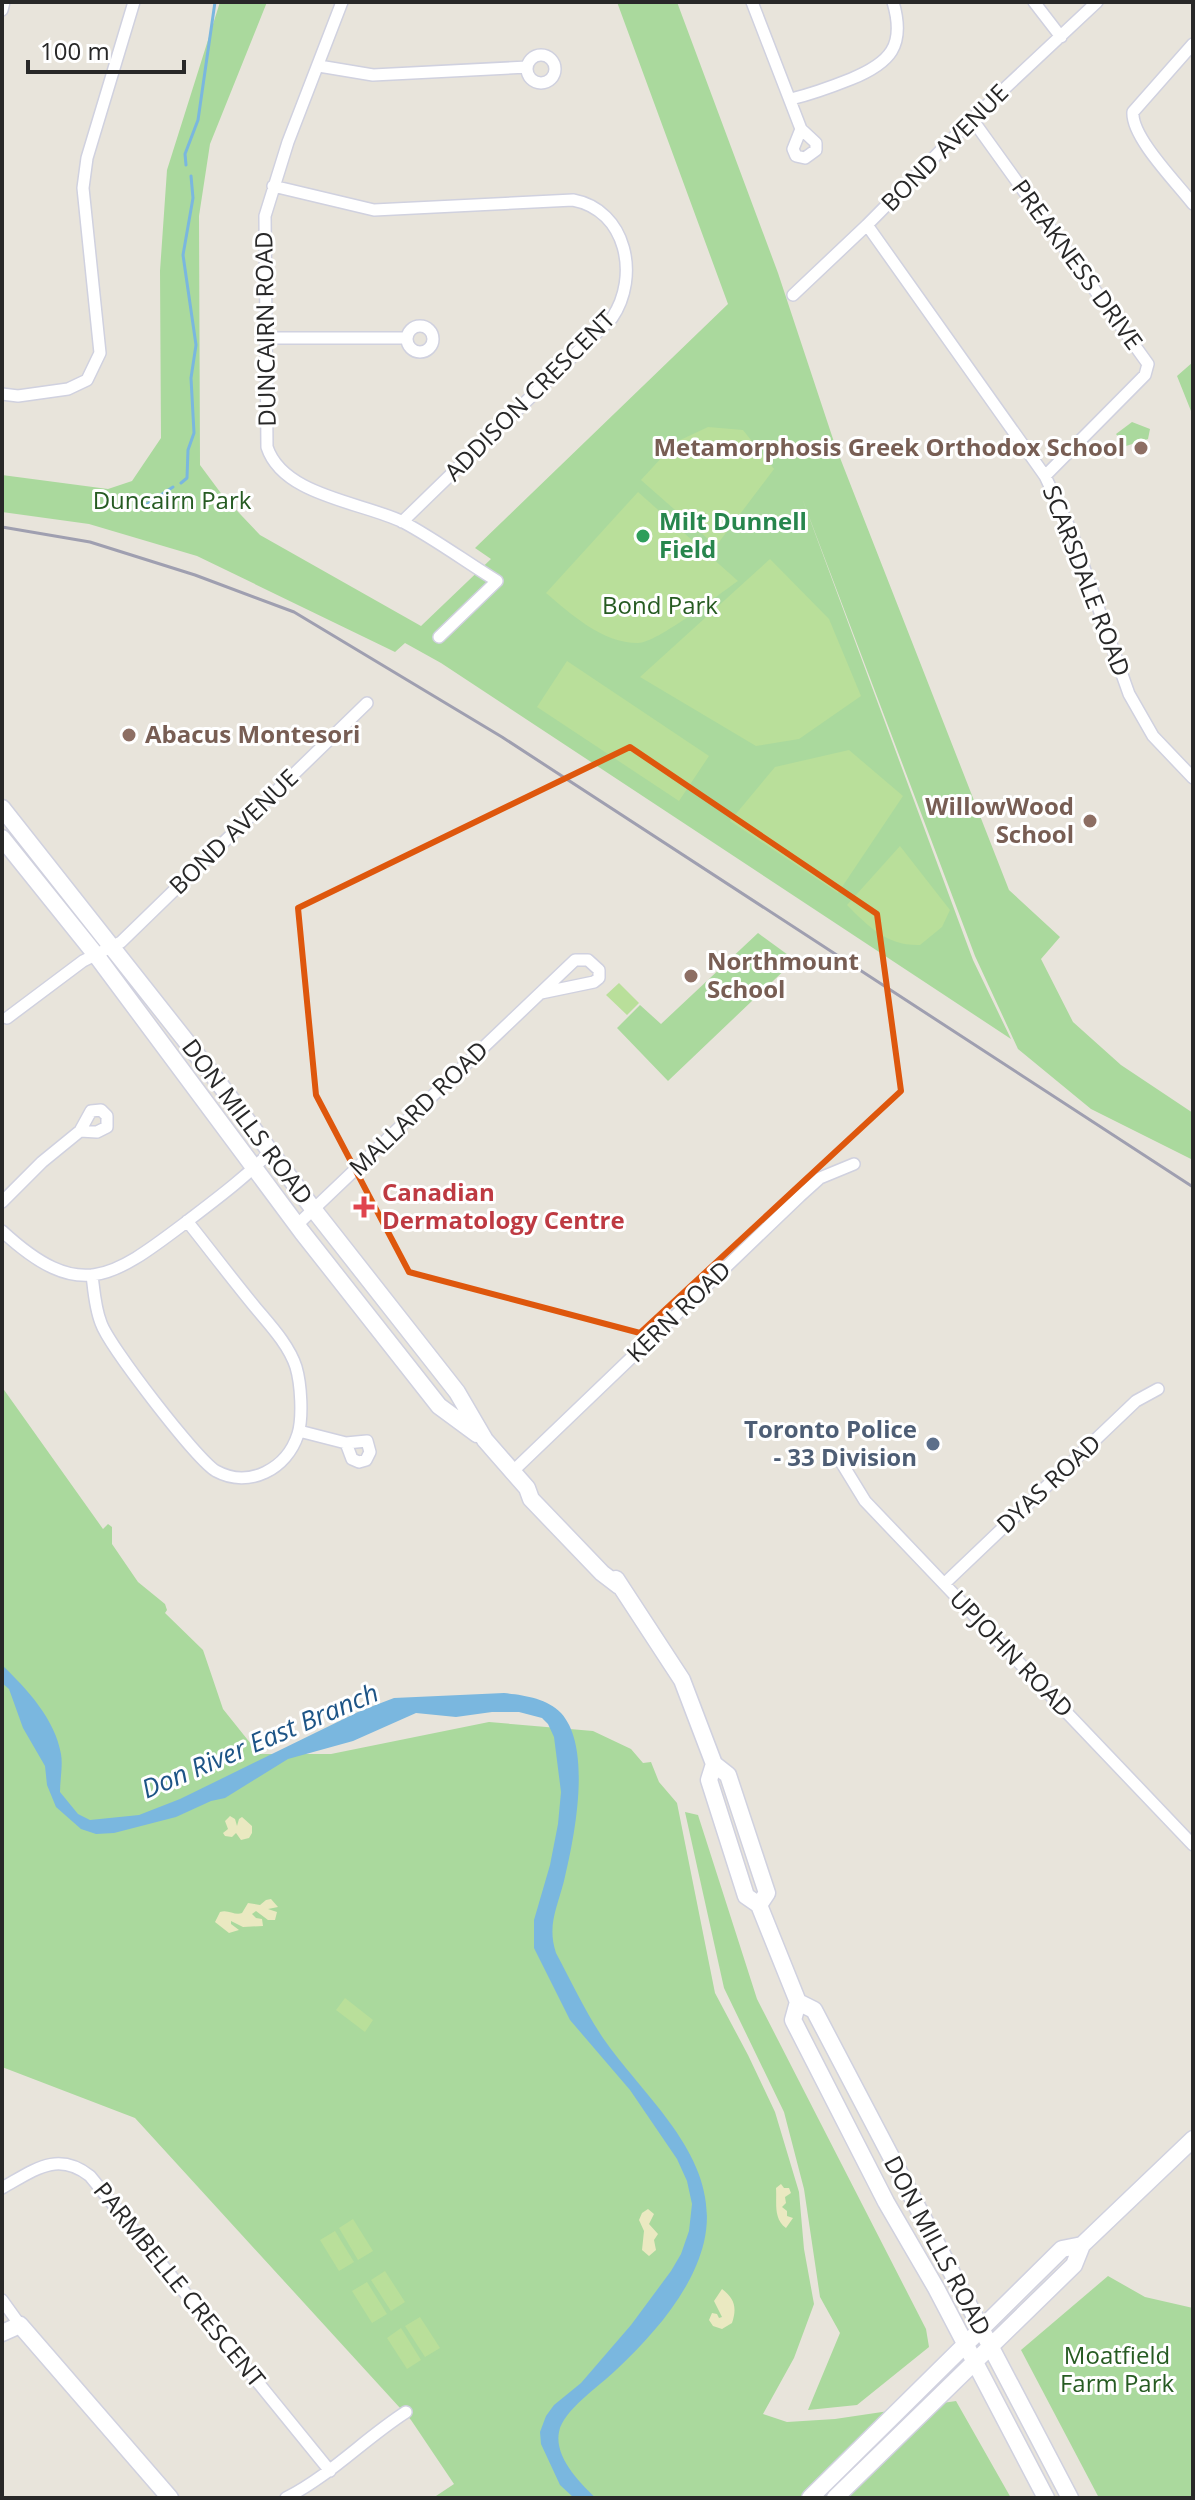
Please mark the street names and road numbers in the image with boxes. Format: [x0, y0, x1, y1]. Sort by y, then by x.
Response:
street label: BOND AVENUE [873, 76, 1015, 218]
street label: PREAKNESS DRIVE [1005, 172, 1151, 356]
street label: DUNCAIRN ROAD [246, 231, 283, 427]
street label: ADDISON CRESCENT [436, 302, 622, 488]
street label: SCARSDALE ROAD [1036, 480, 1139, 681]
street label: BOND AVENUE [161, 761, 305, 901]
street label: DON MILLS ROAD [175, 1032, 321, 1211]
street label: MALLARD ROAD [341, 1033, 495, 1183]
street label: KERN ROAD [619, 1253, 737, 1369]
street label: DYAS ROAD [989, 1426, 1107, 1540]
street label: UPJOHN ROAD [943, 1582, 1081, 1724]
street label: DON MILLS ROAD [877, 2150, 1000, 2341]
street label: PARMBELLE CRESCENT [87, 2174, 273, 2394]

